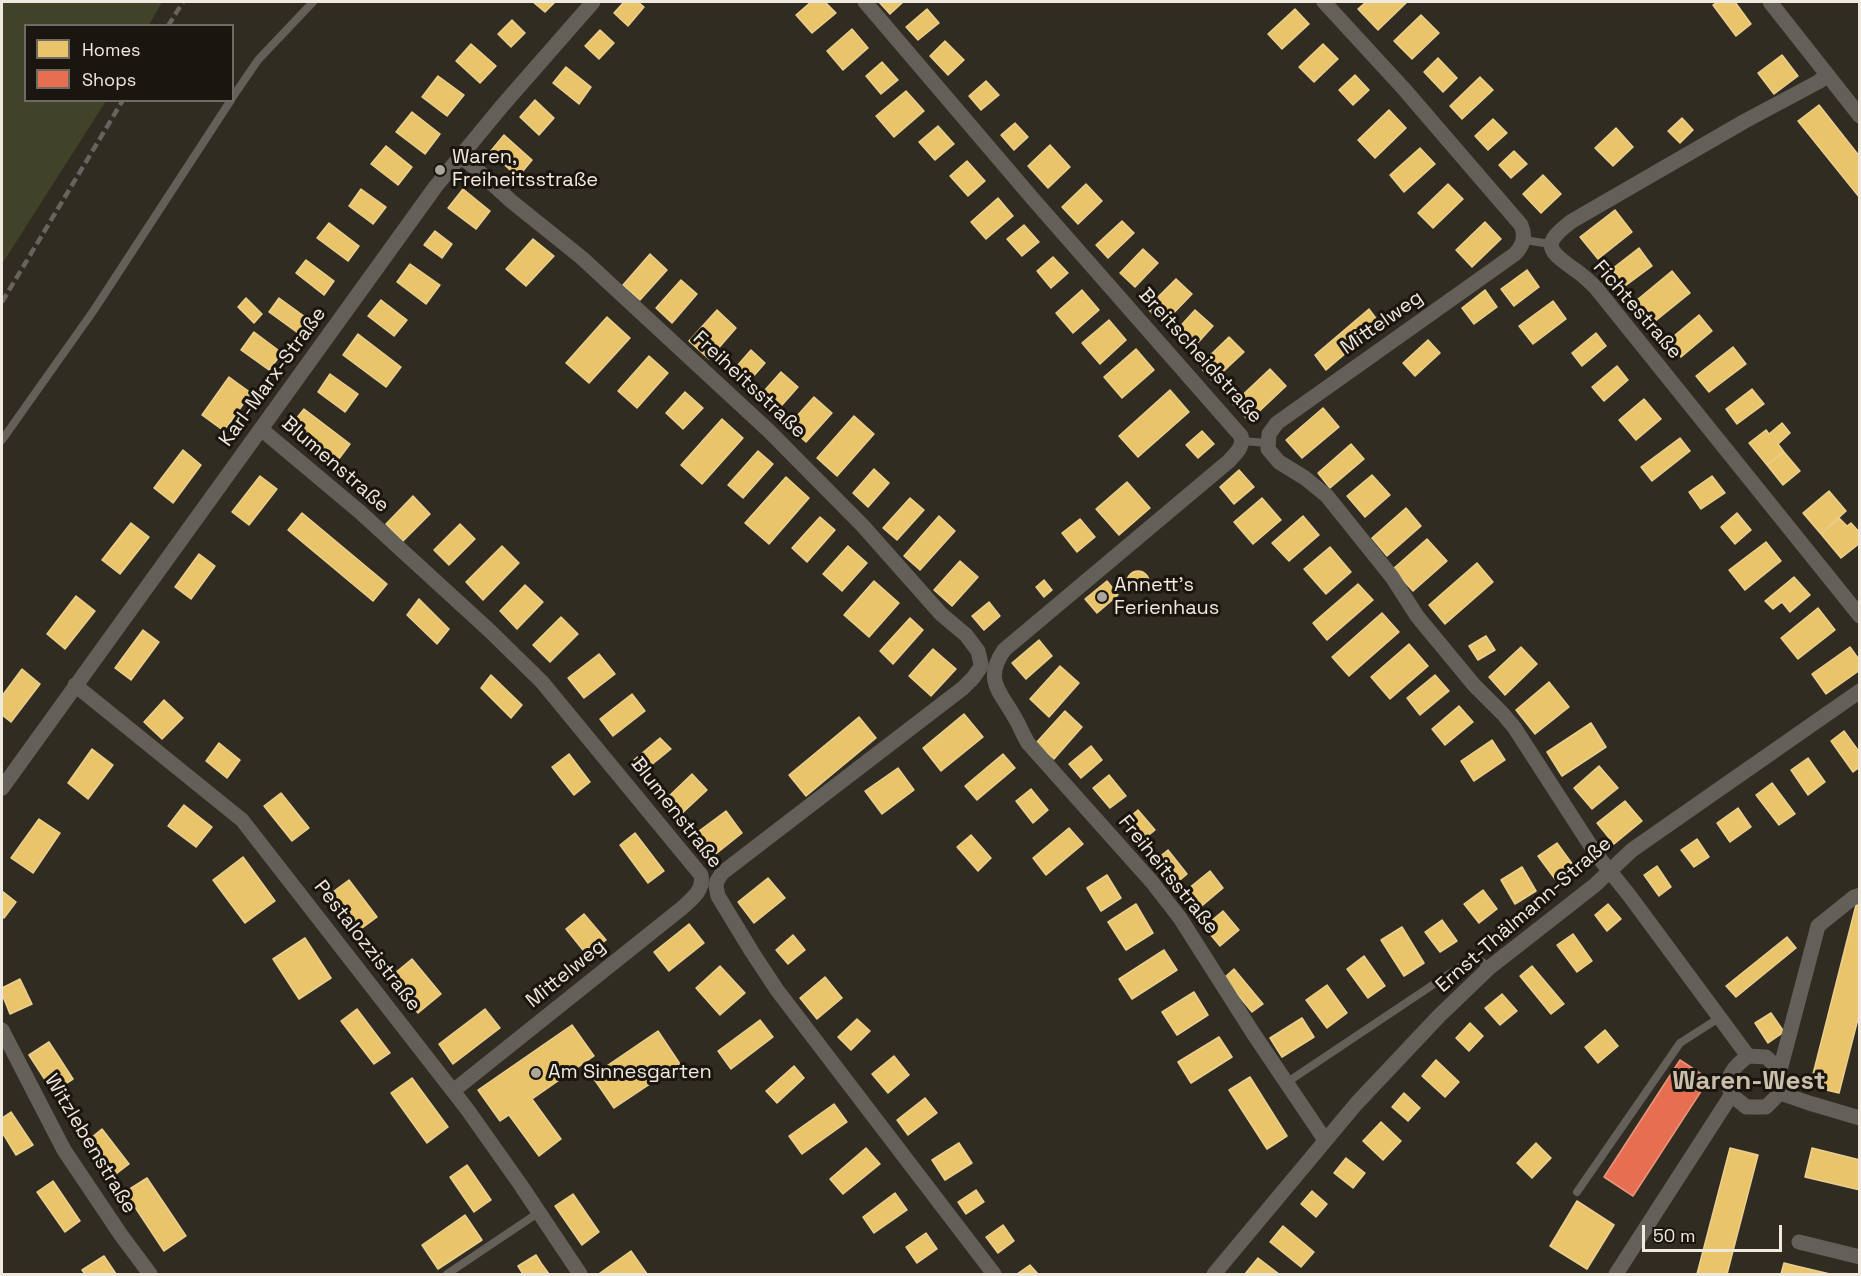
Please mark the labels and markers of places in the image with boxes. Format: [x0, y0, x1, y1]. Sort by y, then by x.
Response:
place label: Waren, Freiheitsstraße [452, 146, 598, 193]
marker: Waren, Freiheitsstraße [433, 163, 447, 177]
place label: Annett's Ferienhaus [1114, 574, 1219, 621]
marker: Annett's Ferienhaus [1095, 590, 1109, 604]
place label: Am Sinnesgarten [548, 1061, 712, 1085]
marker: Am Sinnesgarten [529, 1066, 543, 1080]

